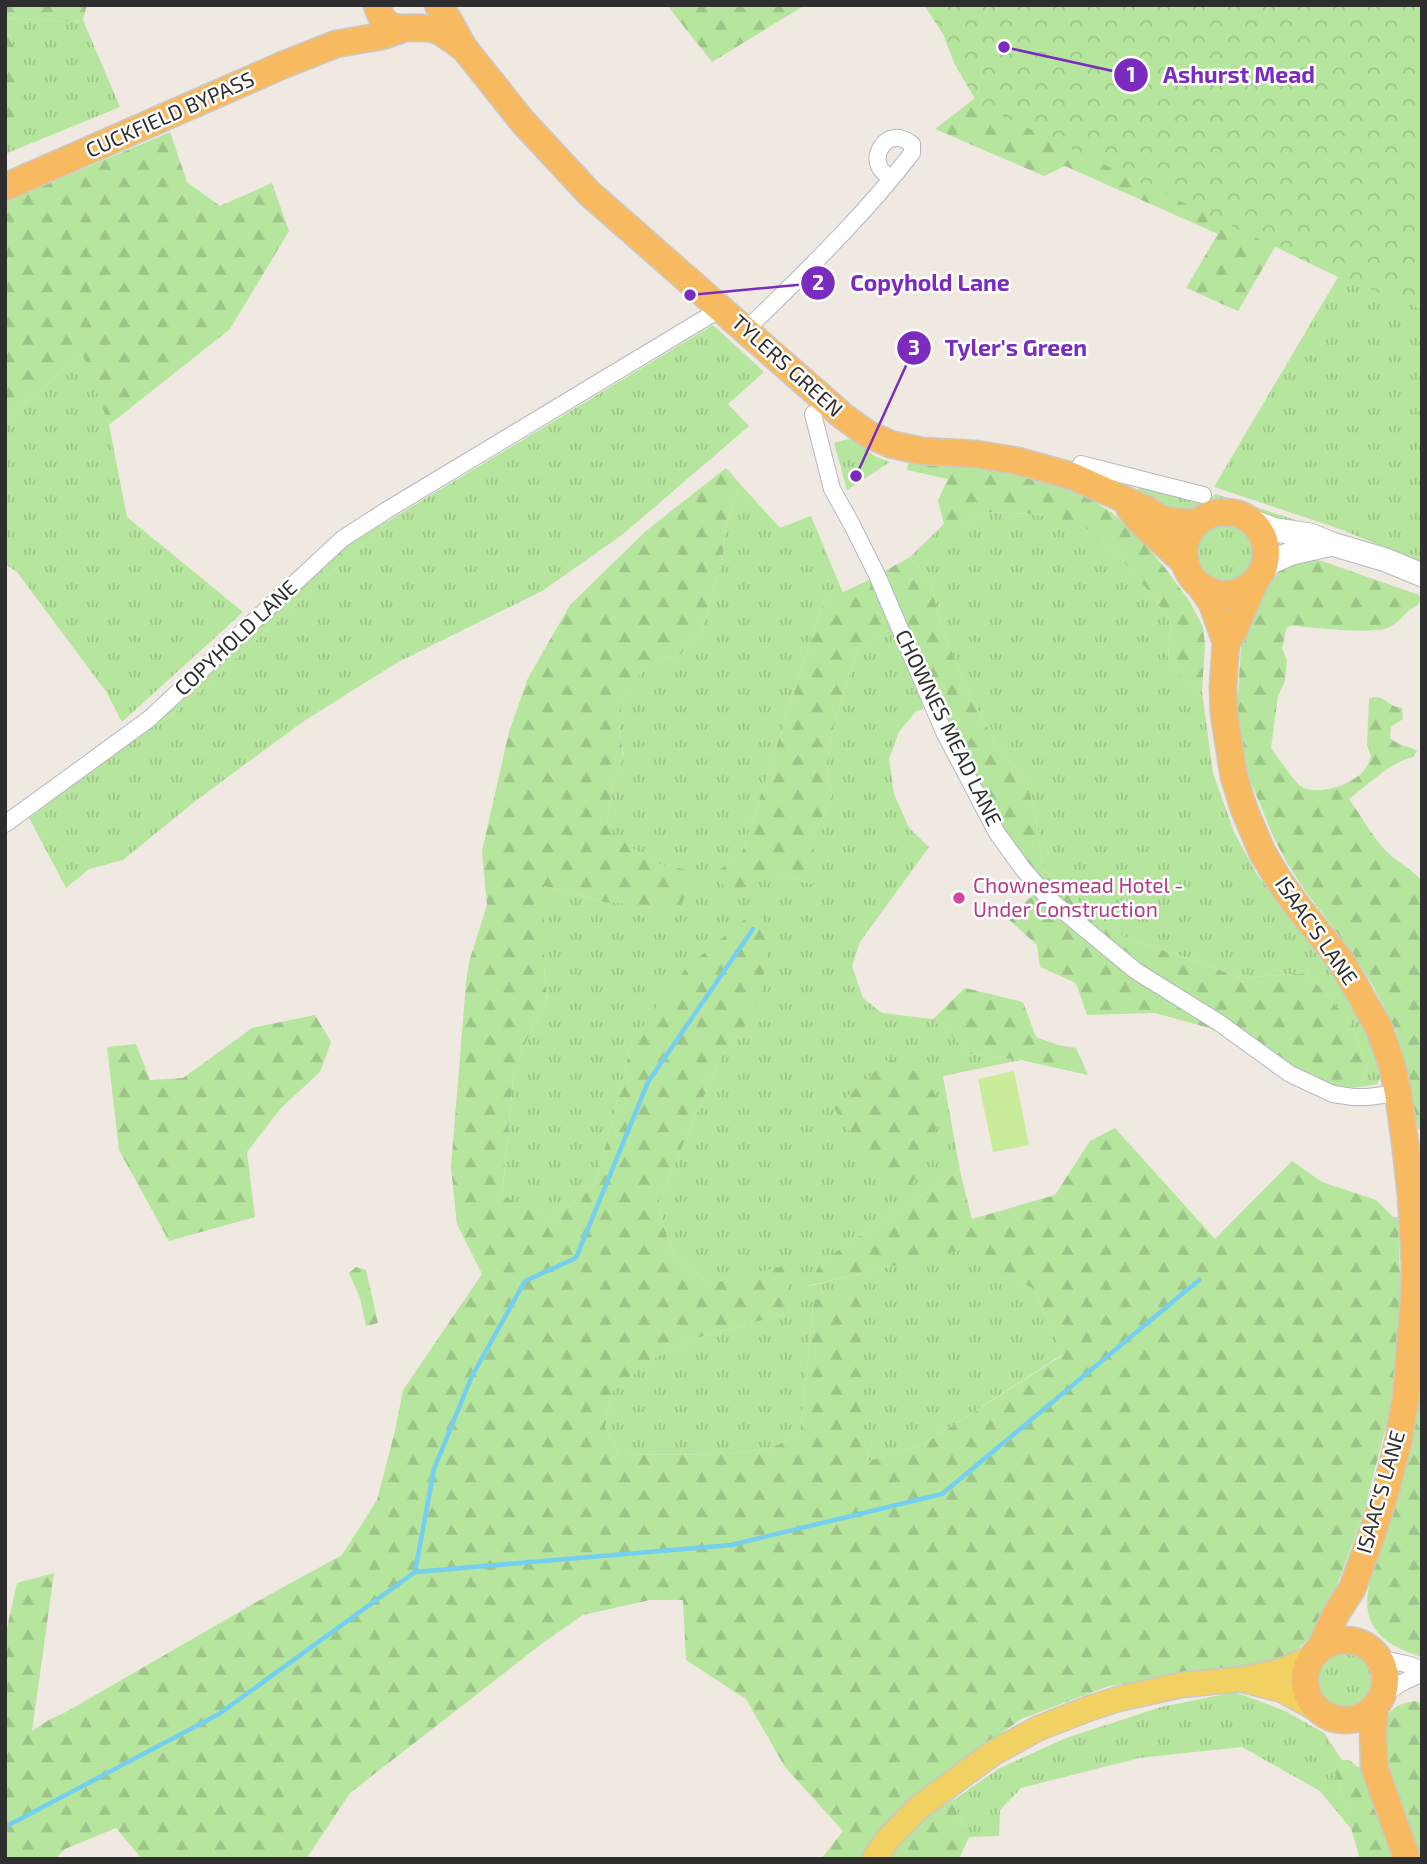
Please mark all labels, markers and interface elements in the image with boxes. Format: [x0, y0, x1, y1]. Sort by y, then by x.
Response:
callout: Ashurst Mead [1114, 53, 1329, 97]
text: Ashurst Mead [1163, 60, 1315, 88]
text: 1 [1126, 61, 1136, 86]
street label: CUCKFIELD BYPASS [81, 65, 257, 162]
callout: Copyhold Lane [801, 261, 1023, 305]
text: Copyhold Lane [850, 268, 1010, 296]
text: 2 [812, 269, 824, 294]
street label: TYLERS GREEN [727, 309, 849, 421]
callout: Tyler's Green [896, 326, 1101, 370]
text: Tyler's Green [945, 333, 1087, 361]
text: 3 [908, 334, 920, 359]
street label: COPYHOLD LANE [169, 574, 301, 700]
street label: CHOWNES MEAD LANE [891, 625, 1008, 830]
street label: ISAAC'S LANE [1271, 871, 1364, 989]
place label: Chownesmead Hotel - Under Construction [973, 872, 1183, 921]
marker: Chownesmead Hotel - Under Construction [951, 890, 967, 906]
street label: ISAAC'S LANE [1350, 1427, 1409, 1556]

